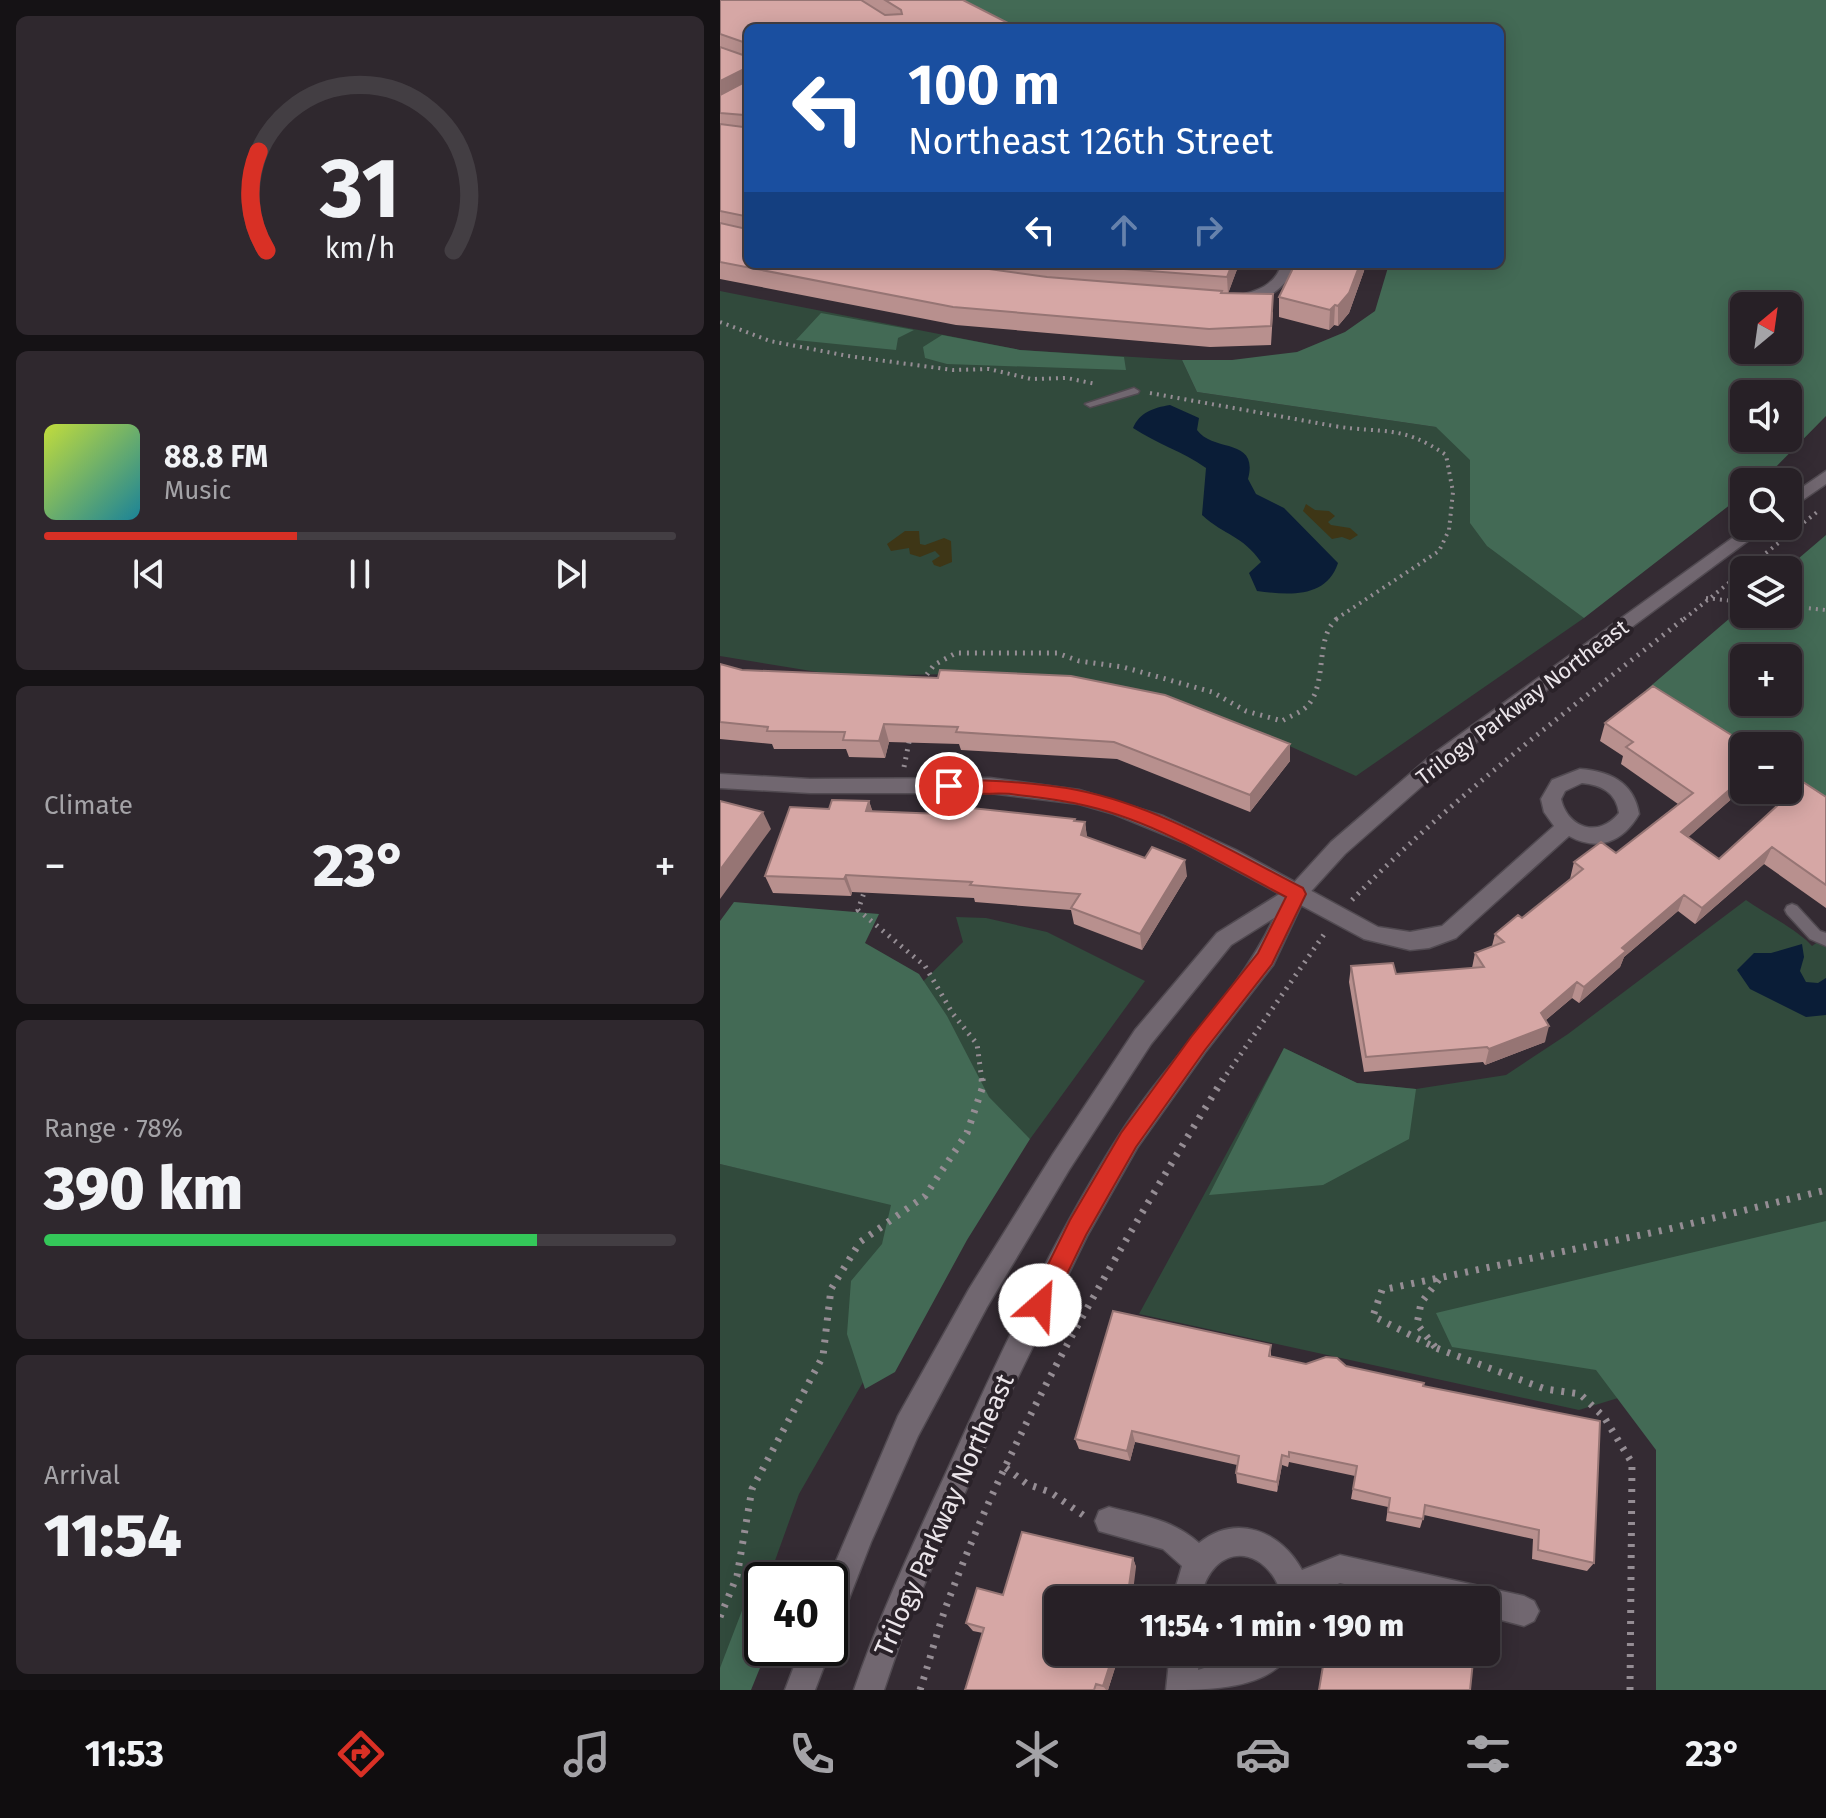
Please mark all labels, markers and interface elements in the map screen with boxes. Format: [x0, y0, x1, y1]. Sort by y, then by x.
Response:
text: 100 m [908, 52, 1060, 119]
icon: left [776, 56, 880, 160]
text: Northeast 126th Street [908, 120, 1273, 164]
text: 31 [319, 139, 400, 239]
icon: left [1018, 208, 1062, 252]
icon: ahead [1102, 208, 1146, 252]
icon: right [1186, 208, 1230, 252]
text: km/h [325, 232, 395, 267]
north arrow [1730, 292, 1802, 364]
map controls [1730, 292, 1802, 804]
button: sound [1730, 380, 1802, 452]
text: 88.8 FM [164, 439, 268, 475]
button: search [1730, 468, 1802, 540]
text: Music [164, 475, 231, 506]
icon: previous [127, 552, 171, 596]
icon: pause [338, 552, 382, 596]
icon: next [549, 552, 593, 596]
button: layers [1730, 556, 1802, 628]
street label: Trilogy Parkway Northeast [1411, 614, 1634, 791]
button: + [1730, 644, 1802, 716]
button: − [1730, 732, 1802, 804]
pin [915, 752, 983, 820]
icon: arrive [927, 764, 971, 808]
text: Climate [44, 790, 133, 821]
text: 23° [313, 830, 407, 902]
text: − [44, 840, 66, 893]
text: + [654, 840, 676, 893]
text: Range · 78% [44, 1113, 183, 1144]
text: 390 km [44, 1153, 243, 1225]
position arrow [998, 1263, 1082, 1347]
street label: Trilogy Parkway Northeast [868, 1369, 1021, 1661]
text: Arrival [44, 1460, 120, 1491]
text: 11:54 [44, 1500, 182, 1572]
speed limit sign: 40 [744, 1562, 848, 1666]
text: 11:54 · 1 min · 190 m [1140, 1608, 1404, 1644]
icon: directions [333, 1726, 389, 1782]
icon: music [559, 1726, 615, 1782]
icon: phone [784, 1726, 840, 1782]
icon: climate [1009, 1726, 1065, 1782]
icon: car [1235, 1726, 1291, 1782]
icon: filters [1460, 1726, 1516, 1782]
text: 11:53 [85, 1732, 164, 1776]
text: 23° [1685, 1732, 1741, 1776]

